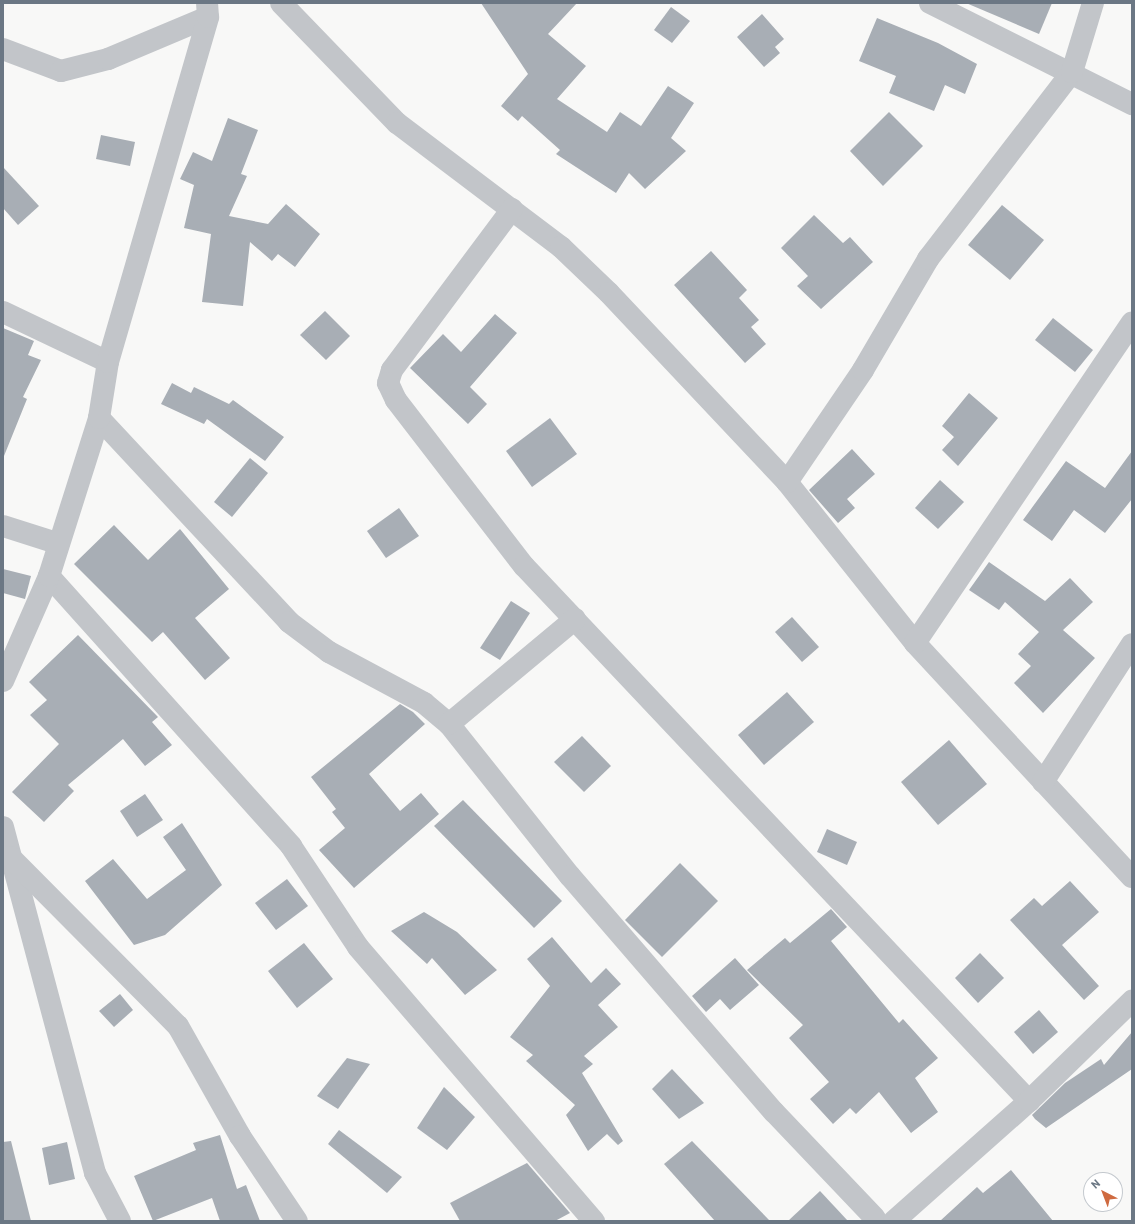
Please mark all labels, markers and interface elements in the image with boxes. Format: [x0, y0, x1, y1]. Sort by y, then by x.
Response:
north arrow [1083, 1172, 1123, 1212]
text: N [1088, 1176, 1102, 1191]

